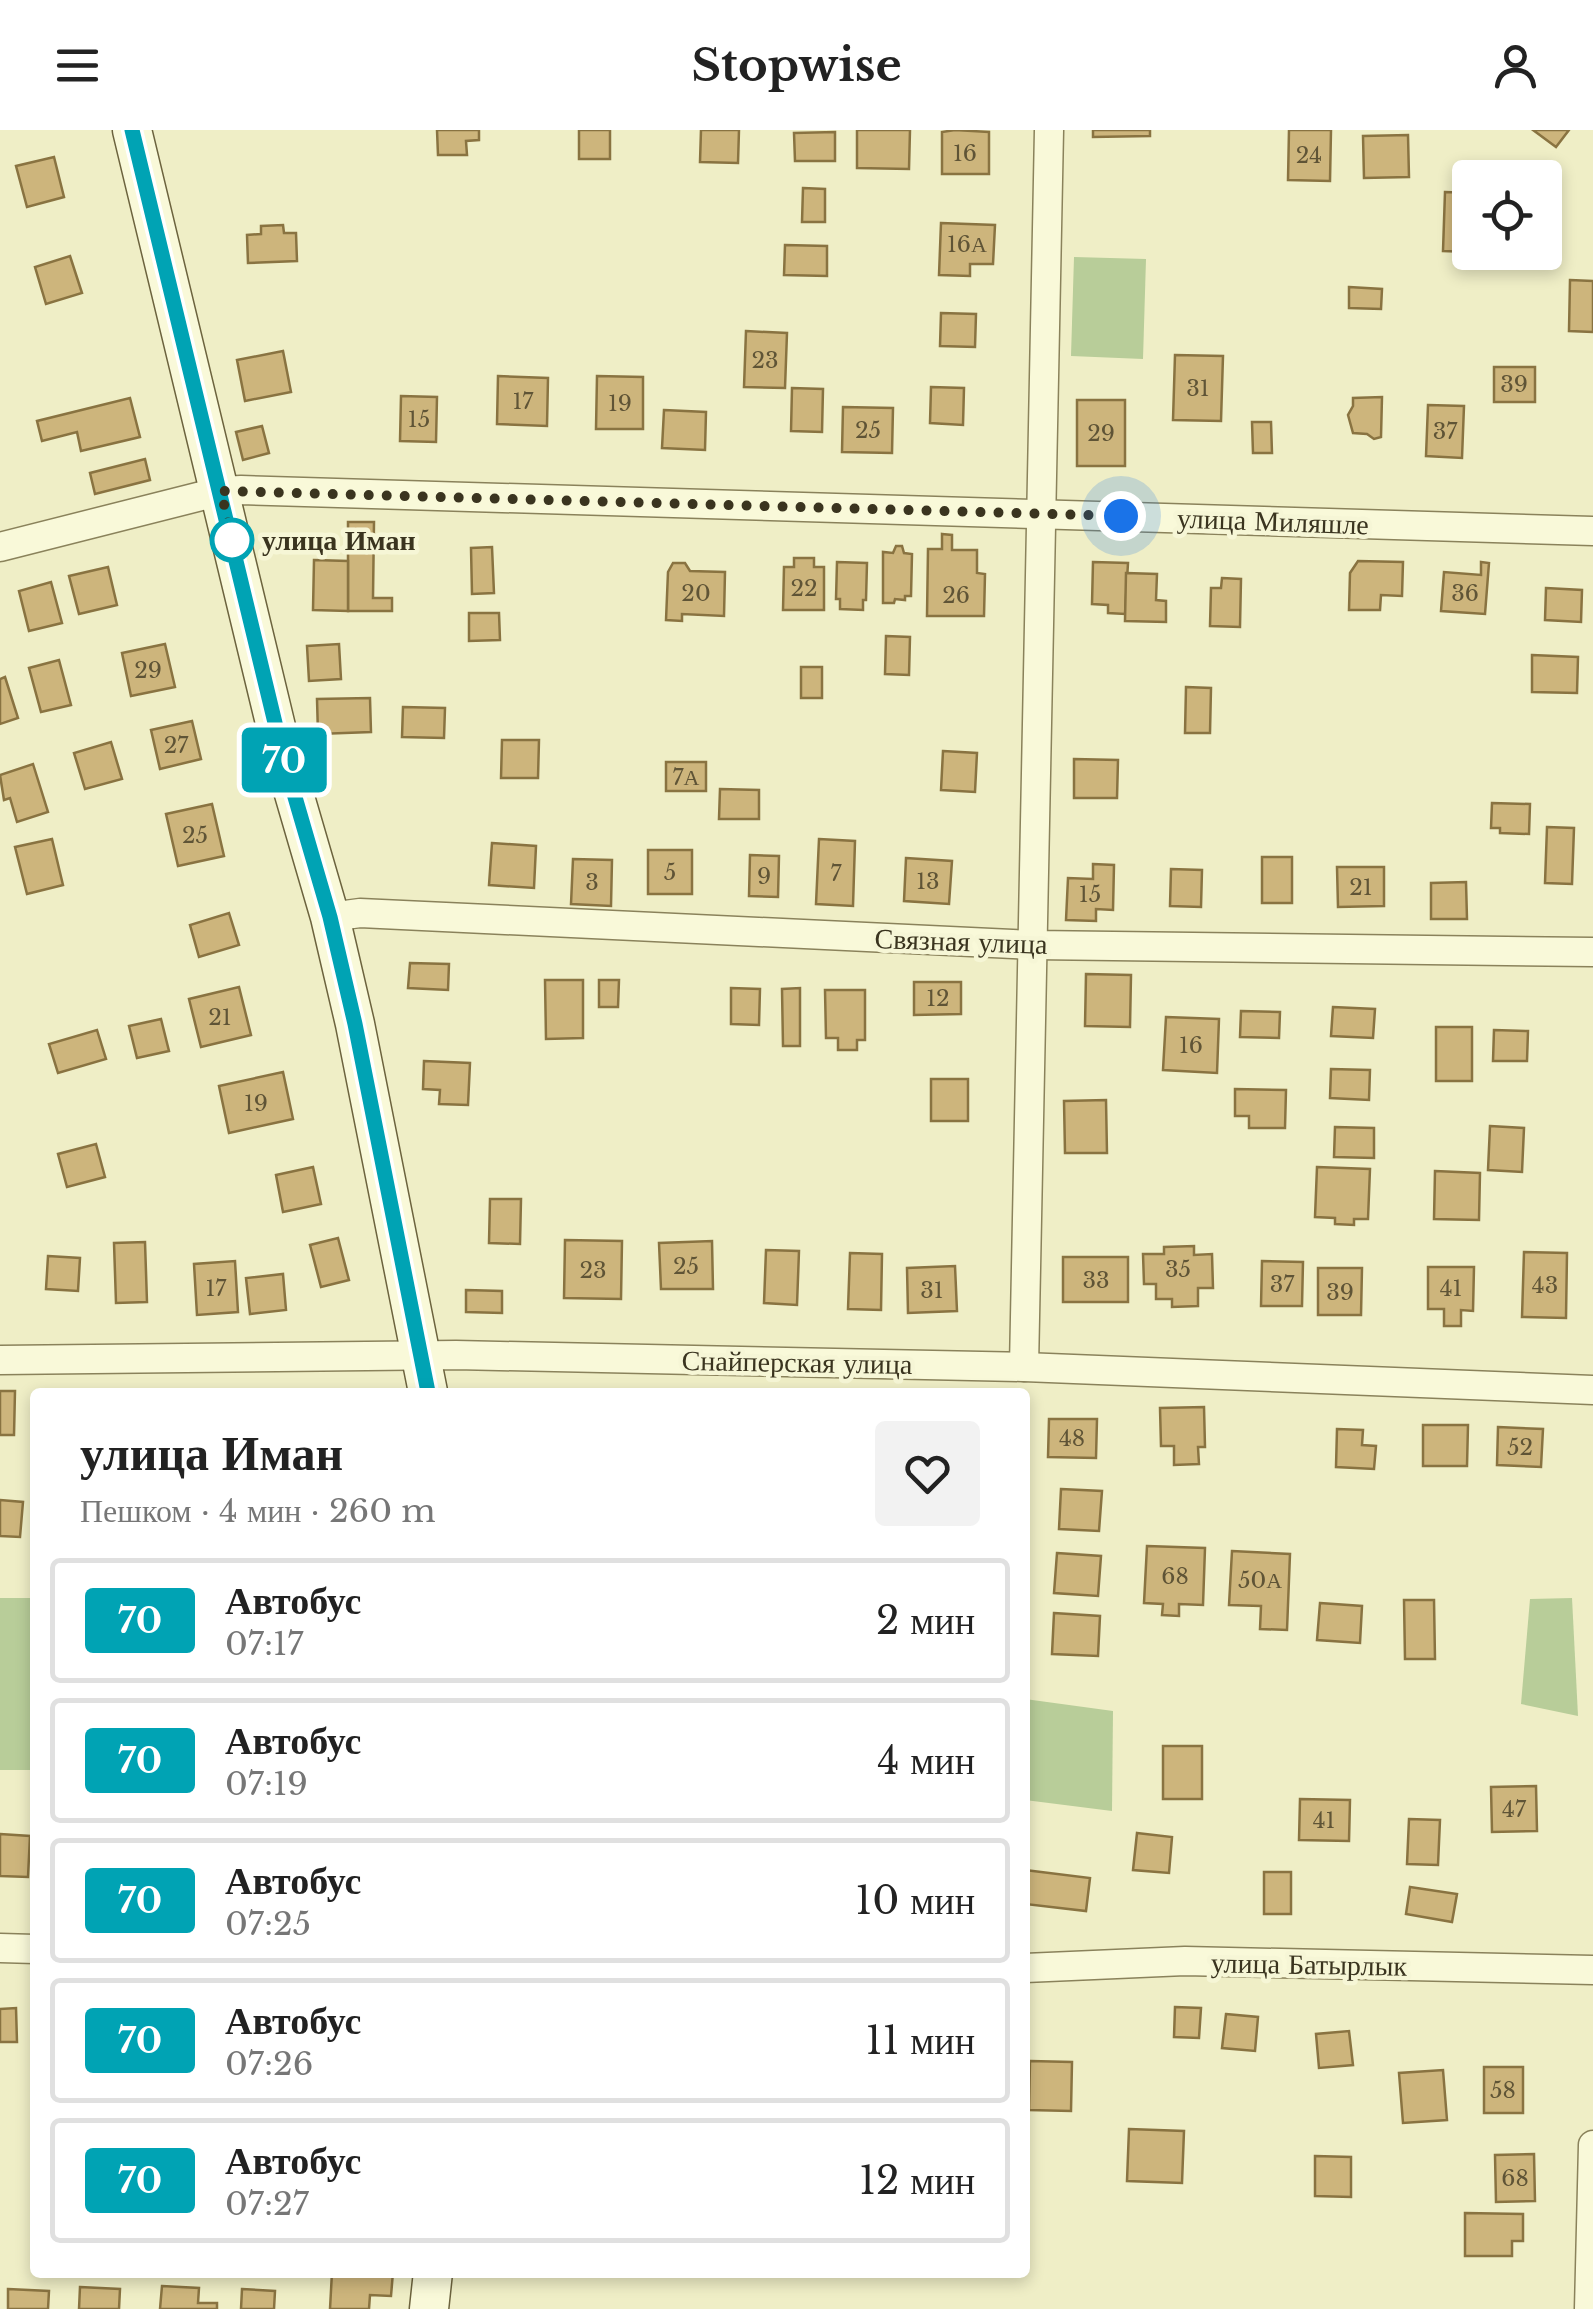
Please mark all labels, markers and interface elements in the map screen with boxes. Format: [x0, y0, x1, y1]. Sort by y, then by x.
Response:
text: Stopwise [691, 37, 902, 93]
icon: menu [50, 38, 105, 93]
icon: person [1488, 38, 1543, 93]
house number: 16 [953, 140, 977, 167]
house number: 24 [1296, 142, 1322, 169]
map controls [1452, 160, 1562, 270]
button: locate [1452, 160, 1562, 270]
house number: 16А [947, 231, 987, 258]
house number: 23 [751, 347, 779, 374]
house number: 39 [1500, 371, 1528, 398]
house number: 31 [1186, 375, 1210, 402]
house number: 17 [513, 388, 534, 415]
house number: 19 [608, 390, 632, 417]
house number: 15 [408, 406, 430, 433]
house number: 25 [855, 417, 881, 444]
house number: 37 [1433, 418, 1458, 445]
house number: 29 [1087, 420, 1115, 447]
your location [1096, 491, 1146, 541]
street label: улица Миляшле [1176, 501, 1369, 542]
marker: улица Иман [211, 519, 253, 561]
place label: улица Иман [262, 523, 416, 558]
house number: 22 [790, 575, 818, 602]
house number: 20 [681, 580, 711, 607]
house number: 36 [1451, 580, 1479, 607]
house number: 26 [942, 582, 970, 609]
house number: 29 [134, 657, 162, 684]
line badge: 70 [239, 728, 329, 792]
house number: 27 [164, 732, 189, 759]
text: 70 [262, 739, 306, 782]
house number: 7А [673, 764, 700, 791]
house number: 25 [182, 822, 208, 849]
house number: 5 [664, 859, 676, 886]
house number: 7 [830, 860, 842, 887]
house number: 9 [757, 863, 771, 890]
house number: 13 [916, 868, 940, 895]
house number: 3 [585, 869, 599, 896]
house number: 21 [1349, 874, 1373, 901]
house number: 15 [1079, 881, 1101, 908]
street label: Связная улица [874, 921, 1049, 962]
house number: 12 [926, 985, 950, 1012]
house number: 21 [208, 1004, 232, 1031]
house number: 16 [1179, 1032, 1203, 1059]
house number: 19 [244, 1090, 268, 1117]
house number: 25 [673, 1253, 699, 1280]
house number: 35 [1165, 1256, 1191, 1283]
house number: 23 [579, 1257, 607, 1284]
house number: 33 [1082, 1267, 1110, 1294]
house number: 37 [1270, 1271, 1295, 1298]
house number: 43 [1532, 1272, 1558, 1299]
house number: 17 [206, 1275, 227, 1302]
house number: 41 [1440, 1275, 1462, 1302]
house number: 31 [920, 1277, 944, 1304]
house number: 39 [1326, 1279, 1354, 1306]
street label: Снайперская улица [681, 1343, 913, 1382]
button: heart [875, 1421, 980, 1526]
text: улица Иман [80, 1423, 343, 1483]
house number: 48 [1059, 1425, 1085, 1452]
house number: 52 [1507, 1434, 1533, 1461]
text: Пешком · 4 мин · 260 m [80, 1491, 436, 1531]
house number: 68 [1161, 1563, 1189, 1590]
house number: 50А [1238, 1567, 1282, 1594]
text: Автобус [225, 1577, 361, 1624]
text: 2 мин [876, 1597, 975, 1644]
text: 70 [118, 1599, 162, 1642]
text: 07:17 [225, 1624, 303, 1664]
text: Автобус [225, 1717, 361, 1764]
text: 4 мин [877, 1737, 975, 1784]
text: 70 [118, 1739, 162, 1782]
text: 07:19 [225, 1764, 308, 1804]
house number: 47 [1502, 1796, 1527, 1823]
house number: 41 [1313, 1807, 1335, 1834]
text: Автобус [225, 1857, 361, 1904]
text: 10 мин [855, 1877, 975, 1924]
text: 70 [118, 1879, 162, 1922]
text: 07:25 [225, 1904, 311, 1944]
street label: улица Батырлык [1211, 1945, 1408, 1984]
text: Автобус [225, 1997, 361, 2044]
text: 11 мин [865, 2017, 975, 2064]
text: 70 [118, 2019, 162, 2062]
text: 07:26 [225, 2044, 313, 2084]
house number: 58 [1490, 2077, 1516, 2104]
text: Автобус [225, 2137, 361, 2184]
text: 12 мин [859, 2157, 975, 2204]
text: 70 [118, 2159, 162, 2202]
house number: 68 [1501, 2165, 1529, 2192]
text: 07:27 [225, 2184, 309, 2224]

